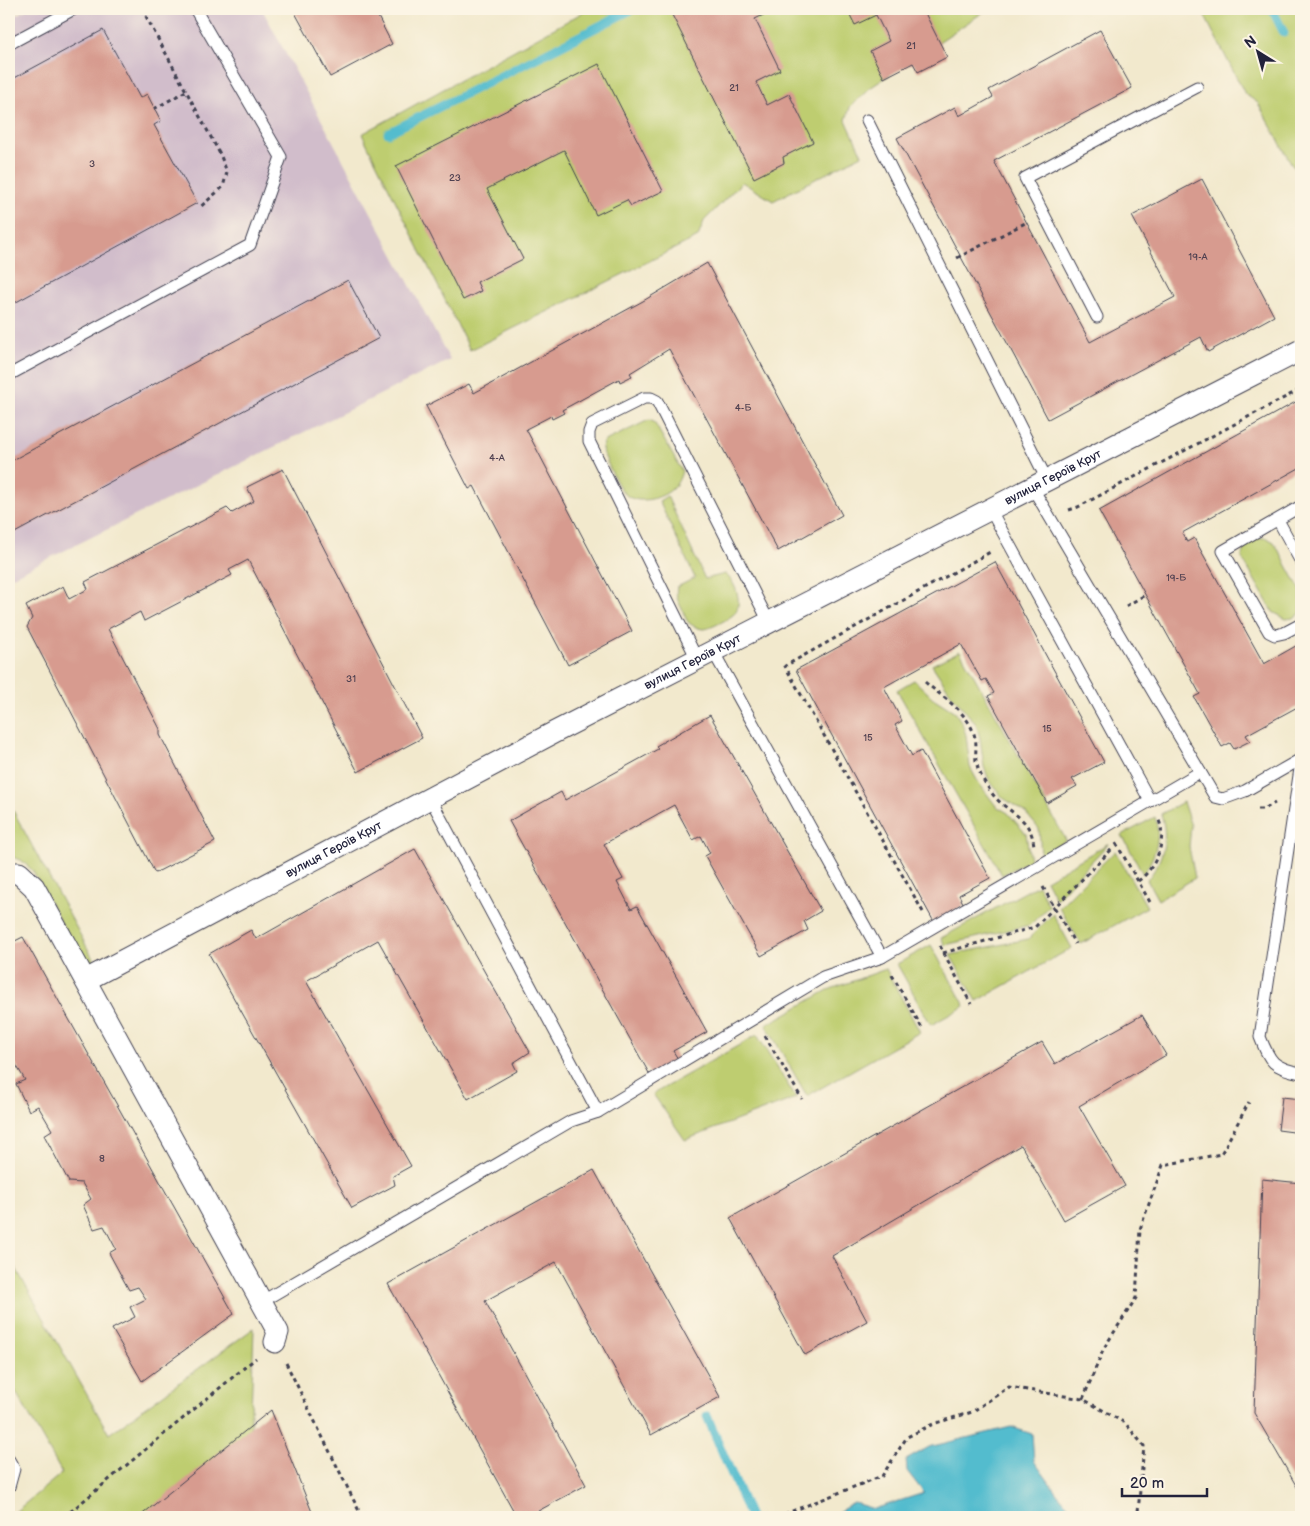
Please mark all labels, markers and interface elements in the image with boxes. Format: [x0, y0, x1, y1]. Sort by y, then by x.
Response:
north arrow [1232, 28, 1282, 78]
text: N [1241, 32, 1260, 52]
house number: 21 [906, 40, 916, 52]
house number: 21 [729, 82, 739, 94]
house number: 3 [89, 158, 95, 170]
house number: 23 [449, 172, 461, 184]
house number: 19-А [1188, 251, 1209, 263]
house number: 4-Б [735, 402, 751, 414]
street label: вулиця Героїв Крут [1002, 446, 1104, 508]
house number: 4-А [489, 452, 506, 464]
house number: 19-Б [1166, 572, 1186, 584]
street label: вулиця Героїв Крут [642, 630, 744, 693]
house number: 31 [346, 673, 356, 685]
house number: 15 [1042, 723, 1052, 735]
house number: 15 [863, 732, 873, 744]
street label: вулиця Героїв Крут [283, 817, 385, 881]
house number: 8 [99, 1153, 105, 1165]
scale bar [1122, 1466, 1208, 1498]
text: 20 m [1130, 1474, 1164, 1493]

